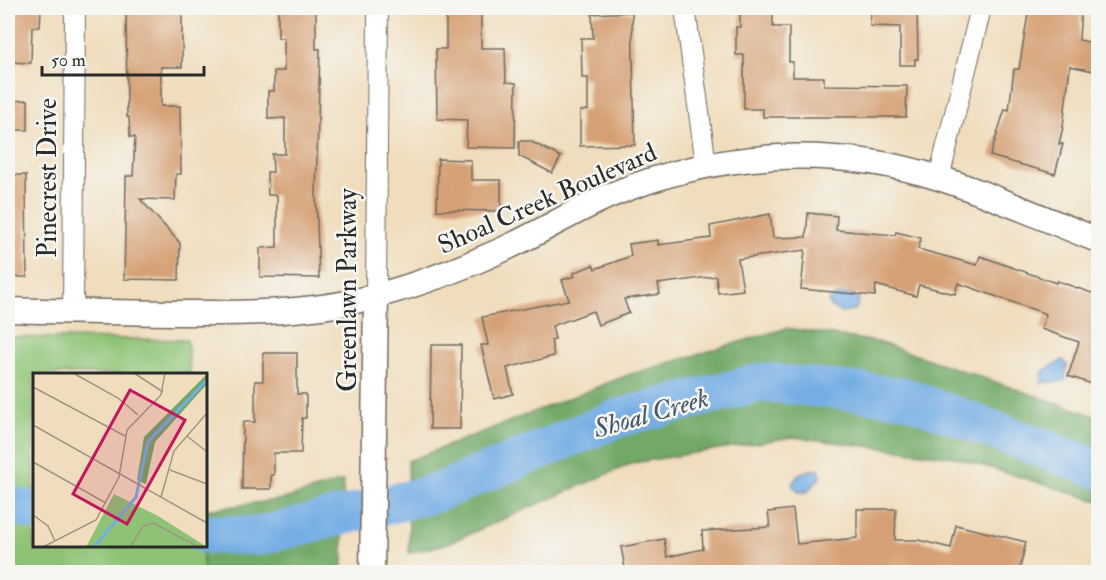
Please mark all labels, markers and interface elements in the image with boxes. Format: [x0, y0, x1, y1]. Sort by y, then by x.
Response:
scale bar [42, 39, 204, 77]
text: 50 m [51, 49, 86, 72]
street label: Pinecrest Drive [32, 98, 64, 258]
street label: Shoal Creek Boulevard [433, 136, 662, 262]
street label: Greenlawn Parkway [332, 188, 364, 392]
inset map [33, 373, 207, 547]
water label: Shoal Creek [589, 381, 712, 446]

